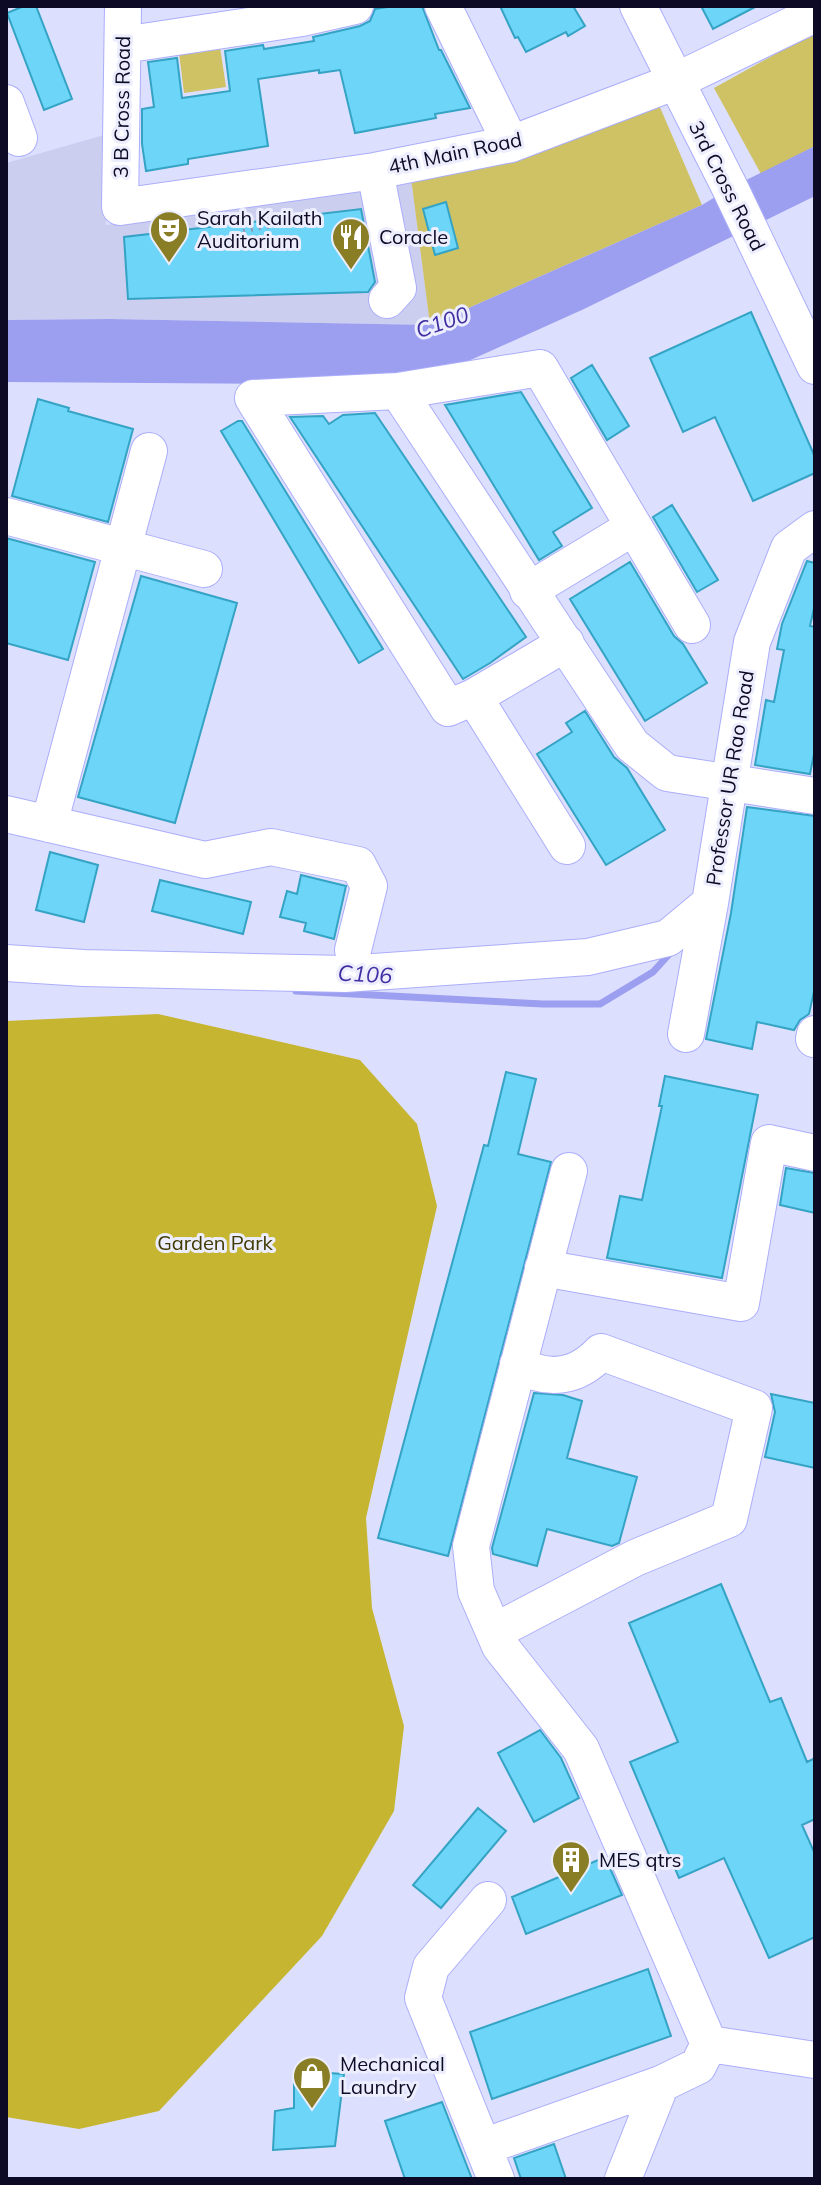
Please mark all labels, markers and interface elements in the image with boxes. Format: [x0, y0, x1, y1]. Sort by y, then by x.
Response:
street label: 3 B Cross Road [108, 36, 135, 178]
street label: 3rd Cross Road [684, 117, 771, 255]
street label: 4th Main Road [386, 126, 524, 179]
place label: Sarah Kailath Auditorium [197, 205, 322, 253]
theatre icon: Sarah Kailath Auditorium [148, 209, 190, 264]
restaurant icon: Coracle [330, 216, 372, 271]
place label: Coracle [379, 224, 448, 249]
water label: C100 [412, 300, 472, 344]
street label: Professor UR Rao Road [700, 669, 759, 887]
water label: C106 [337, 959, 394, 989]
park label: Garden Park [157, 1230, 274, 1255]
building icon: MES qtrs [550, 1839, 592, 1894]
place label: MES qtrs [599, 1847, 681, 1872]
place label: Mechanical Laundry [340, 2051, 445, 2099]
shop icon: Mechanical Laundry [291, 2055, 333, 2110]

